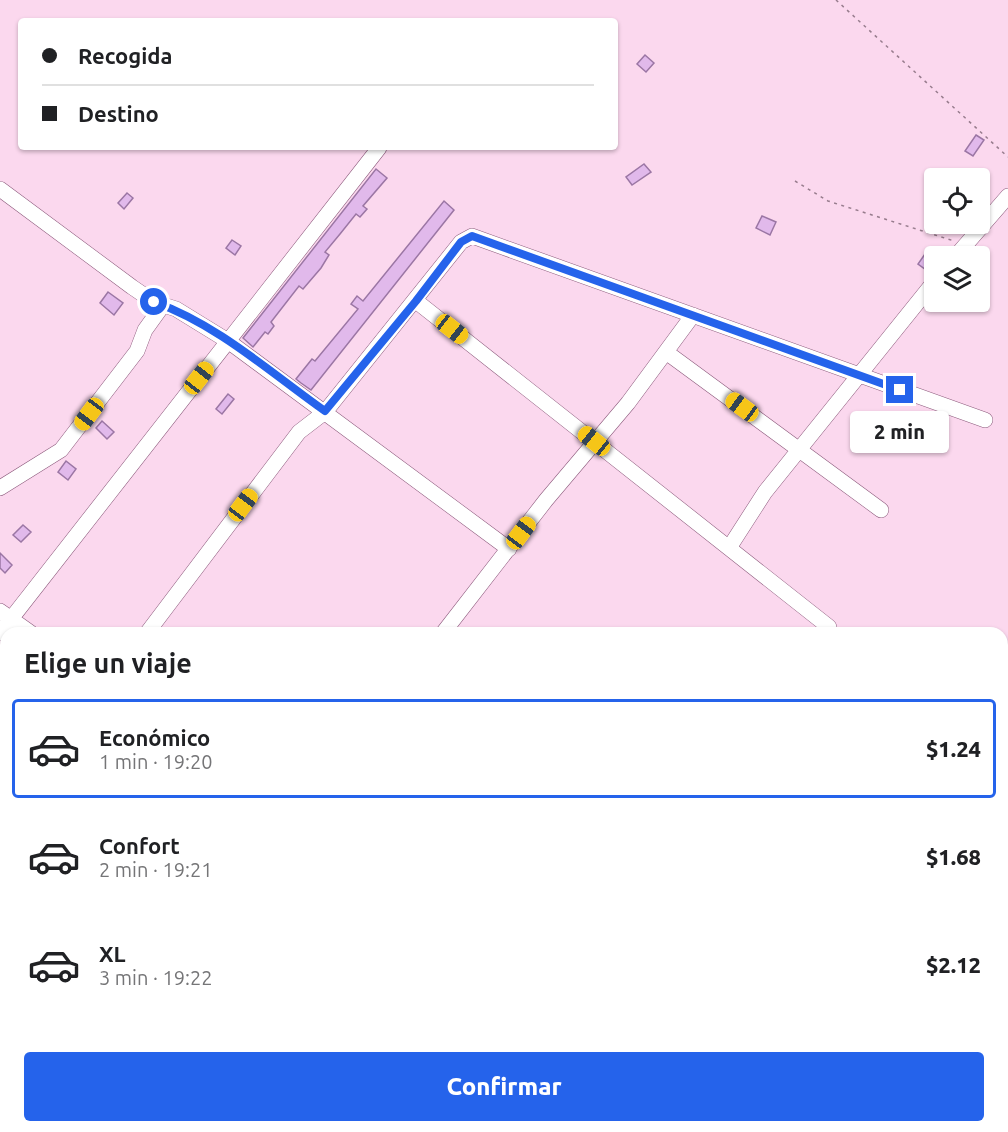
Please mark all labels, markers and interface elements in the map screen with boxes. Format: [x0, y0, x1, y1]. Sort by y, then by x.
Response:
text: Recogida [78, 43, 173, 68]
text: Destino [78, 101, 159, 126]
map controls [924, 168, 990, 312]
button: locate [924, 168, 990, 234]
button: layers [924, 246, 990, 312]
route start [140, 288, 167, 315]
car [432, 311, 472, 347]
car [181, 358, 217, 398]
route end [886, 376, 913, 403]
car [722, 389, 762, 425]
car [71, 394, 107, 434]
callout: 2 min [850, 411, 950, 453]
text: 2 min [874, 420, 925, 443]
car [574, 423, 614, 459]
car [225, 485, 261, 525]
car [503, 513, 539, 553]
text: Elige un viaje [24, 648, 192, 678]
icon: car [27, 722, 81, 776]
text: Económico [99, 725, 210, 750]
text: $1.24 [926, 736, 981, 761]
text: 1 min · 19:20 [99, 750, 213, 773]
icon: car [27, 830, 81, 884]
text: Confort [99, 833, 180, 858]
text: $1.68 [926, 844, 981, 869]
text: 2 min · 19:21 [99, 858, 213, 881]
icon: car [27, 938, 81, 992]
text: XL [99, 941, 126, 966]
text: $2.12 [926, 952, 981, 977]
text: 3 min · 19:22 [99, 966, 213, 989]
button: Confirmar [24, 1052, 984, 1121]

